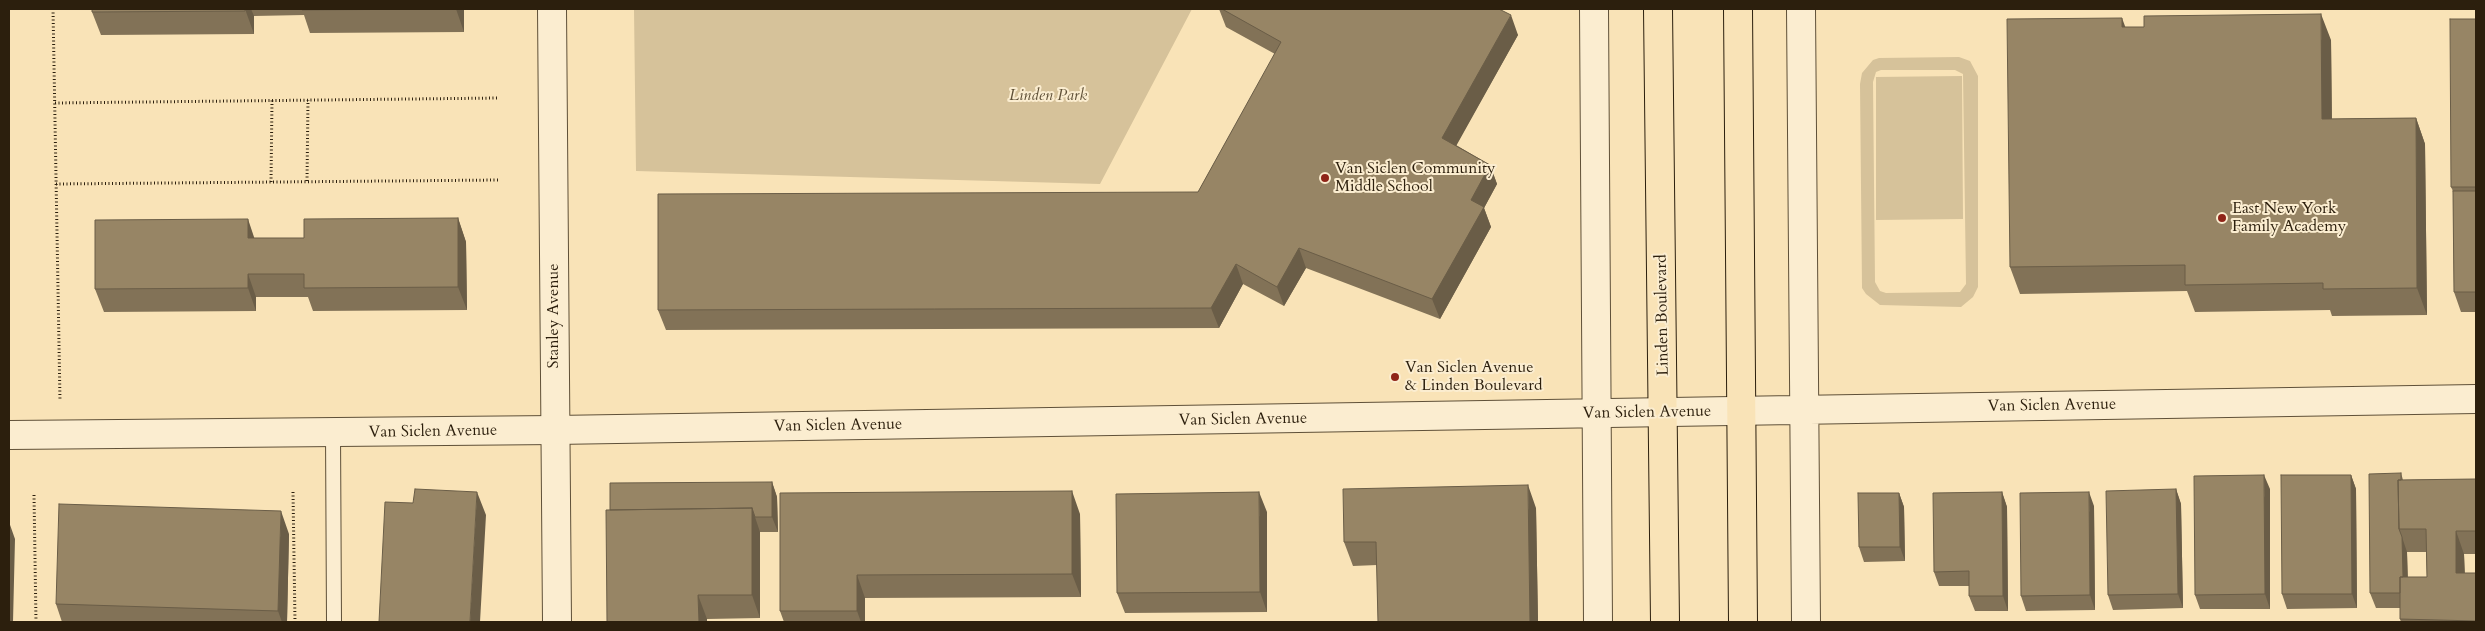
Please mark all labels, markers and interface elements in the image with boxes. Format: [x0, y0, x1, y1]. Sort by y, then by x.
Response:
park label: Linden Park [1009, 86, 1087, 106]
place label: Van Siclen Community Middle School [1335, 159, 1495, 197]
marker: Van Siclen Community Middle School [1319, 172, 1331, 184]
place label: East New York Family Academy [2232, 199, 2346, 237]
marker: East New York Family Academy [2216, 212, 2228, 224]
street label: Linden Boulevard [1652, 254, 1674, 376]
street label: Stanley Avenue [544, 263, 564, 369]
place label: Van Siclen Avenue & Linden Boulevard [1405, 358, 1543, 396]
marker: Van Siclen Avenue & Linden Boulevard [1389, 371, 1401, 383]
street label: Van Siclen Avenue [1988, 395, 2116, 417]
street label: Van Siclen Avenue [1583, 402, 1711, 424]
street label: Van Siclen Avenue [1179, 409, 1307, 431]
street label: Van Siclen Avenue [774, 415, 902, 437]
street label: Van Siclen Avenue [369, 421, 497, 443]

